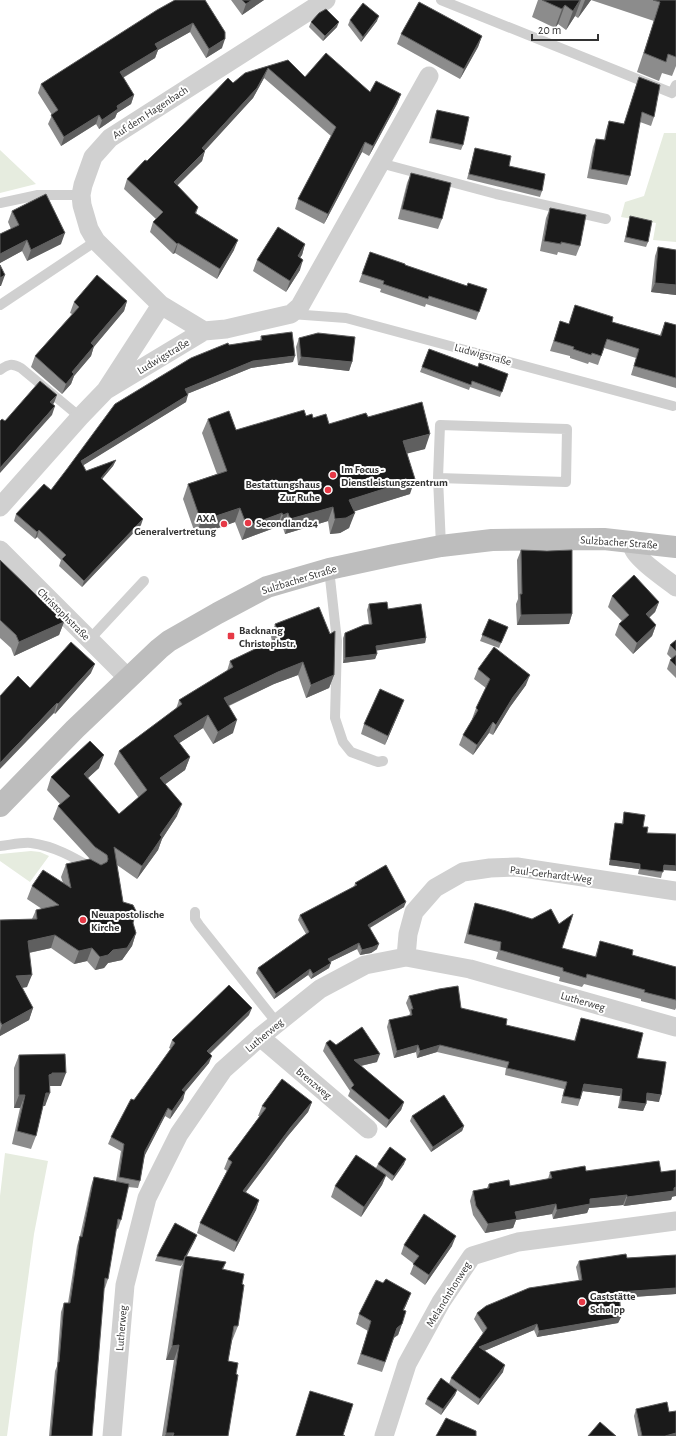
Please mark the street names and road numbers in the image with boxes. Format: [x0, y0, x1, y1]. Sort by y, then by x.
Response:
street label: Auf dem Hagenbach [111, 84, 190, 141]
street label: Ludwigstraße [135, 337, 191, 376]
street label: Ludwigstraße [453, 342, 513, 367]
street label: Sulzbacher Straße [580, 534, 658, 551]
street label: Sulzbacher Straße [260, 563, 338, 596]
street label: Christophstraße [35, 586, 92, 643]
street label: Paul-Gerhardt-Weg [509, 864, 593, 885]
street label: Lutherweg [559, 990, 607, 1013]
street label: Lutherweg [243, 1016, 286, 1054]
street label: Brenzweg [294, 1066, 334, 1102]
street label: Melanchthonweg [424, 1259, 473, 1329]
street label: Lutherweg [114, 1304, 129, 1351]

